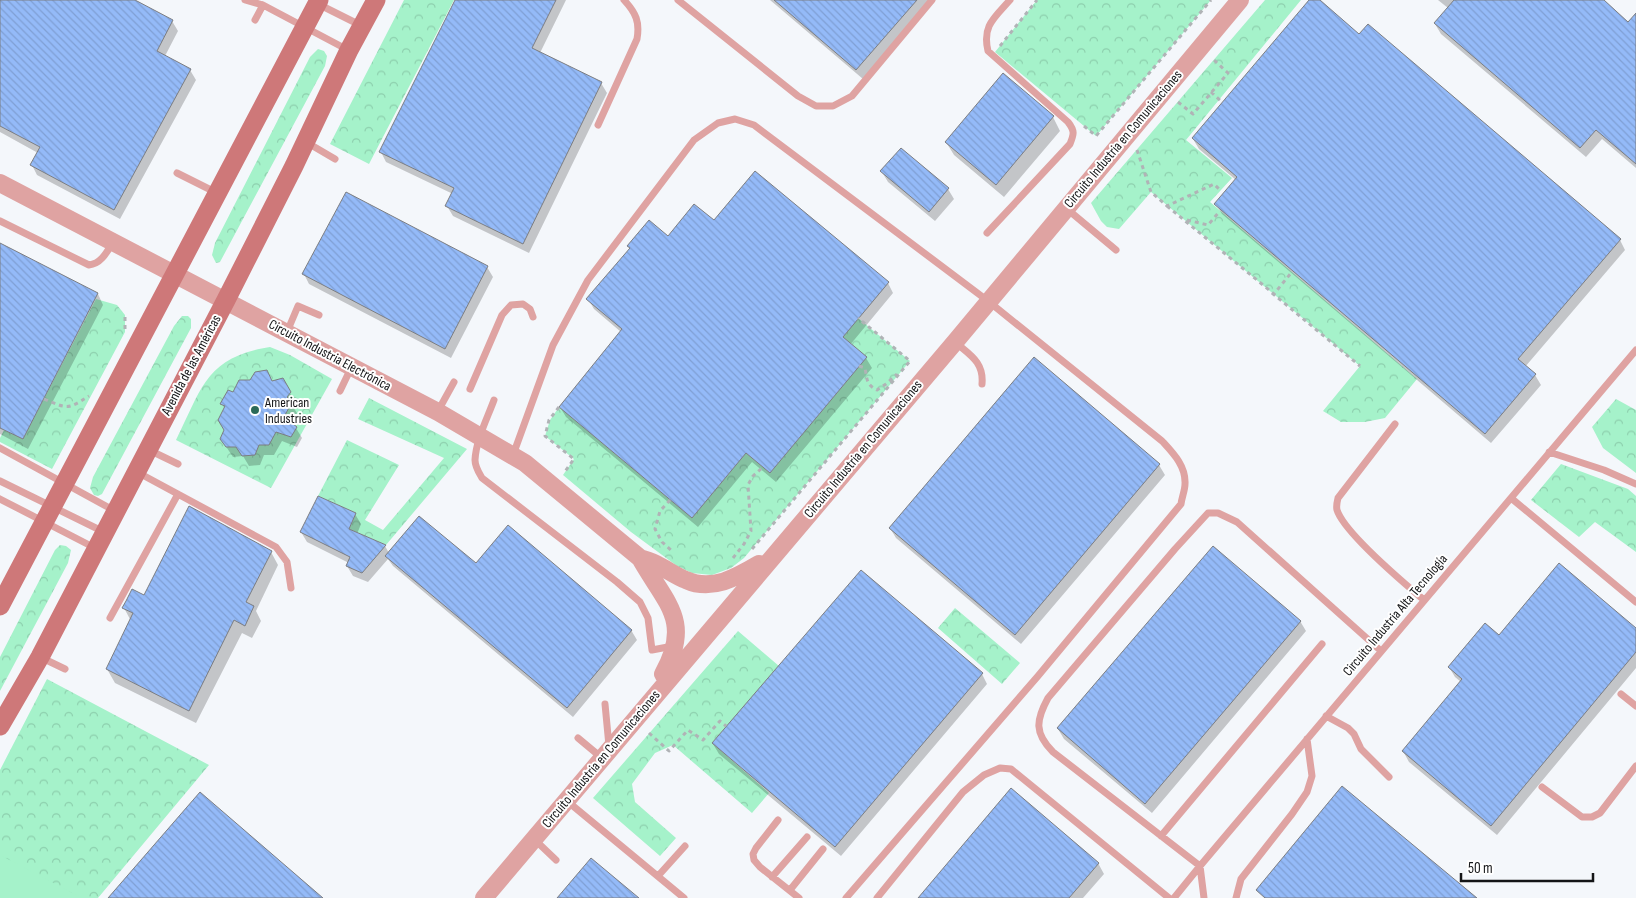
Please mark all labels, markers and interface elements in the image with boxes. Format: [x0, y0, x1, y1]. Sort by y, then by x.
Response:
street label: Circuito Industria en Comunicaciones [1060, 67, 1186, 211]
street label: Avenida de las Américas [157, 312, 225, 419]
street label: Circuito Industria Electrónica [266, 316, 394, 394]
street label: Circuito Industria en Comunicaciones [800, 377, 926, 521]
place label: American Industries [264, 394, 312, 427]
marker: American Industries [249, 404, 261, 416]
street label: Circuito Industria Alta Tecnología [1339, 551, 1451, 679]
street label: Circuito Industria en Comunicaciones [538, 687, 664, 831]
scale bar [1461, 850, 1594, 882]
text: 50 m [1468, 859, 1493, 878]

